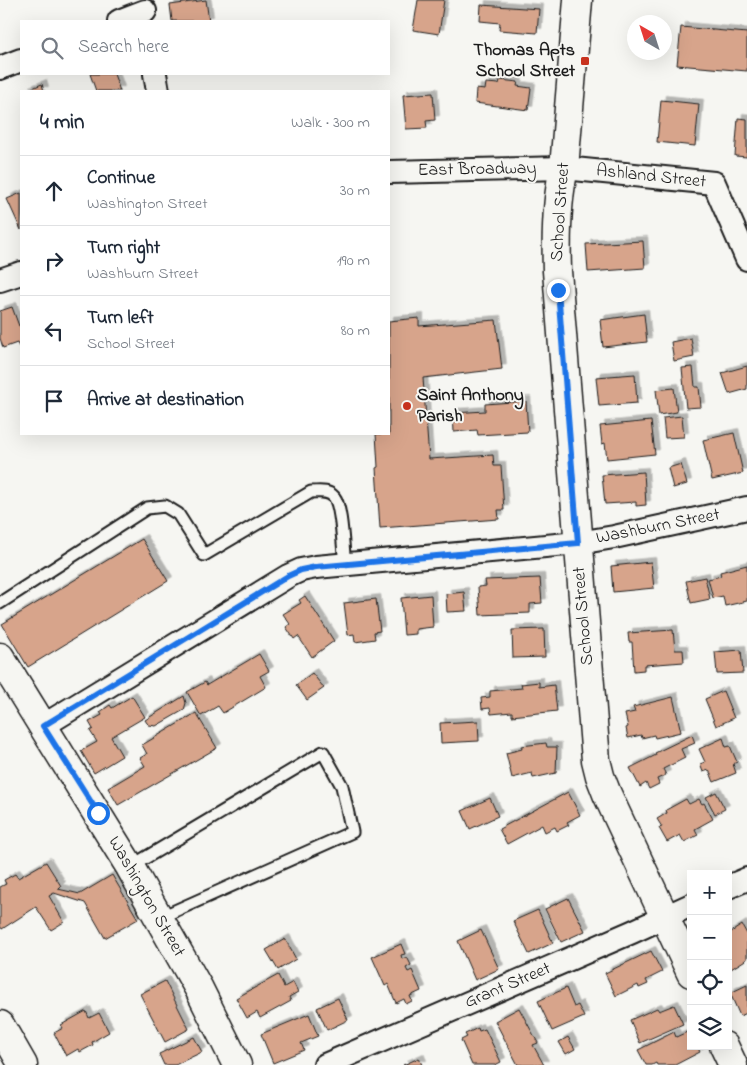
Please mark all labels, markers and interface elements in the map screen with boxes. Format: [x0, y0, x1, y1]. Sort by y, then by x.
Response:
north arrow [627, 15, 672, 60]
search box [20, 20, 390, 75]
icon: search [38, 34, 66, 62]
text: Search here [78, 34, 169, 61]
place label: Thomas Apts School Street [473, 38, 576, 85]
marker: Thomas Apts School Street [579, 55, 591, 67]
text: 4 min [40, 108, 84, 138]
text: Walk · 300 m [291, 111, 370, 135]
street label: East Broadway [417, 156, 537, 184]
street label: Ashland Street [595, 158, 707, 196]
street label: School Street [545, 162, 577, 262]
text: Continue [87, 165, 155, 192]
icon: ahead [40, 177, 68, 205]
text: 30 m [340, 179, 370, 203]
text: Washington Street [87, 192, 208, 216]
text: Turn right [87, 235, 160, 262]
icon: right [40, 247, 68, 275]
text: 190 m [337, 249, 370, 273]
text: Washburn Street [87, 262, 199, 286]
route end [547, 279, 570, 302]
text: Turn left [87, 305, 154, 332]
icon: left [40, 317, 68, 345]
text: 80 m [341, 319, 370, 343]
text: School Street [87, 332, 175, 356]
place label: Saint Anthony Parish [417, 383, 524, 430]
icon: arrive [40, 387, 68, 415]
text: Arrive at destination [87, 387, 244, 414]
marker: Saint Anthony Parish [401, 400, 413, 412]
street label: Washburn Street [594, 502, 722, 552]
street label: School Street [567, 565, 601, 667]
route start [87, 802, 110, 825]
street label: Washington Street [100, 832, 191, 963]
map controls [687, 870, 732, 1050]
button: + [687, 870, 732, 915]
button: − [687, 915, 732, 960]
street label: Grant Street [461, 956, 555, 1016]
button: locate [687, 960, 732, 1005]
button: layers [687, 1005, 732, 1050]

